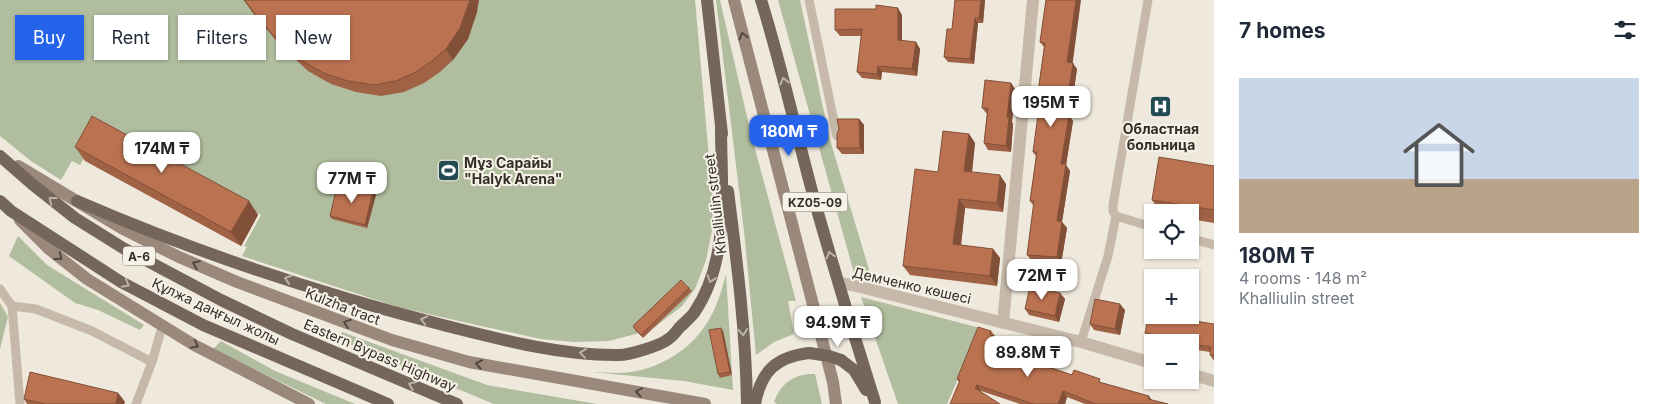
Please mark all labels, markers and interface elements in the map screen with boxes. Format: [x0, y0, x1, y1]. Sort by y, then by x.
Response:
chip: Buy [15, 15, 84, 60]
chip: Rent [94, 15, 168, 60]
chip: Filters [178, 15, 266, 60]
chip: New [276, 15, 350, 60]
icon: filters [1611, 16, 1639, 44]
text: 7 homes [1239, 18, 1326, 43]
one-way arrow [738, 31, 749, 40]
one-way arrow [779, 76, 790, 85]
pin: 195M ₸ [1010, 86, 1092, 128]
text: 195M ₸ [1023, 92, 1079, 112]
hospital icon: Областная больница [1149, 94, 1173, 118]
icon: home [1394, 110, 1484, 200]
pin: 180M ₸ [748, 114, 830, 157]
place label: Областная больница [1123, 120, 1199, 153]
text: 180M ₸ [760, 121, 818, 141]
pin: 174M ₸ [121, 132, 203, 174]
text: 174M ₸ [134, 138, 190, 158]
street label: Khalliulin street [700, 152, 730, 255]
place label: Мұз Сарайы "Halyk Arena" [464, 154, 563, 187]
sports icon: Мұз Сарайы "Halyk Arena" [436, 158, 460, 182]
pin: 77M ₸ [317, 162, 387, 204]
text: 77M ₸ [328, 168, 376, 188]
road number: KZ05-09 [782, 192, 848, 212]
one-way arrow [48, 196, 57, 205]
map controls [1144, 204, 1199, 389]
button: locate [1144, 204, 1199, 259]
text: 180M ₸ [1239, 243, 1314, 268]
road number: A-6 [123, 247, 155, 266]
one-way arrow [53, 251, 62, 259]
one-way arrow [826, 251, 836, 259]
pin: 72M ₸ [1007, 258, 1077, 301]
one-way arrow [192, 259, 201, 270]
street label: Демченко көшесі [851, 263, 973, 307]
text: 72M ₸ [1018, 265, 1066, 285]
text: 4 rooms · 148 m² [1239, 268, 1367, 288]
button: + [1144, 269, 1199, 324]
street label: Құлжа даңғыл жолы [149, 274, 283, 348]
one-way arrow [706, 274, 716, 283]
one-way arrow [284, 275, 292, 285]
one-way arrow [121, 278, 130, 288]
street label: Kulzha tract [303, 284, 383, 328]
text: Khalliulin street [1239, 288, 1354, 308]
pin: 94.9M ₸ [792, 306, 884, 348]
text: 94.9M ₸ [805, 312, 871, 332]
street label: Eastern Bypass Highway [301, 315, 459, 395]
one-way arrow [420, 315, 429, 326]
one-way arrow [343, 319, 352, 329]
one-way arrow [737, 328, 748, 336]
button: − [1144, 334, 1199, 389]
pin: 89.8M ₸ [982, 336, 1074, 378]
one-way arrow [189, 339, 198, 349]
text: 89.8M ₸ [995, 342, 1061, 362]
one-way arrow [579, 348, 587, 359]
one-way arrow [475, 359, 484, 369]
one-way arrow [408, 381, 417, 391]
one-way arrow [635, 388, 644, 398]

